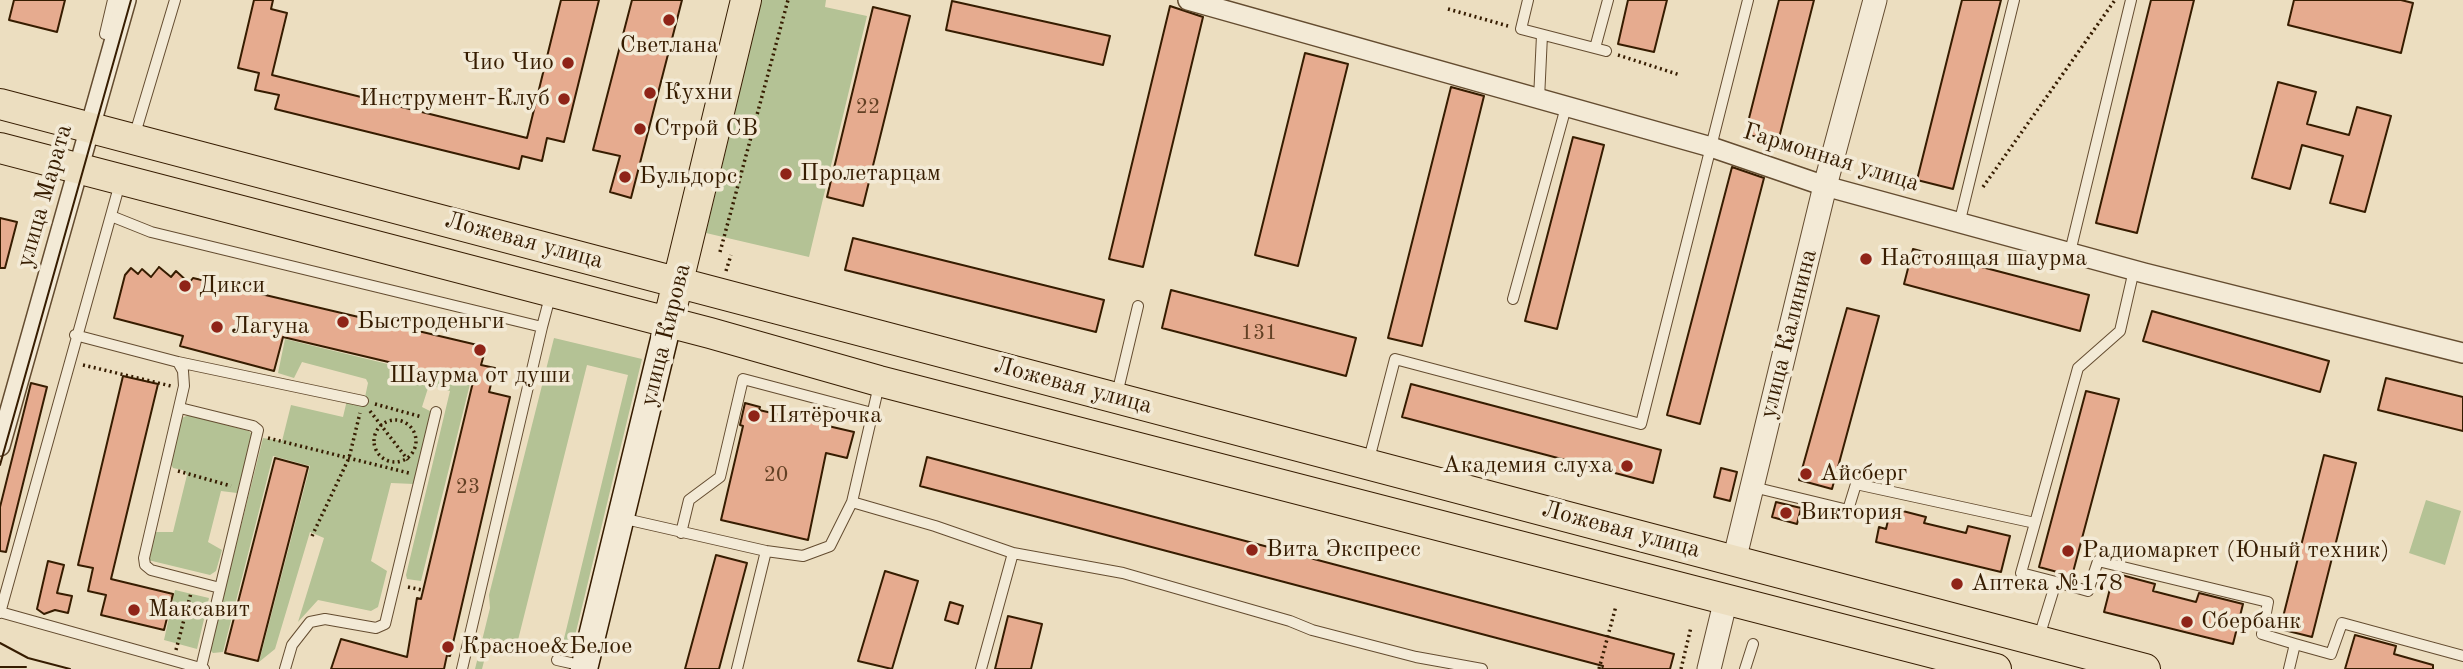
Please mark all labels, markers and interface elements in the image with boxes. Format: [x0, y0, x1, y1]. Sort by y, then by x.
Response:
marker: Светлана [661, 12, 677, 28]
place label: Светлана [620, 32, 718, 60]
place label: Чио Чио [463, 49, 554, 77]
marker: Чио Чио [560, 55, 576, 71]
place label: Кухни [664, 79, 733, 107]
place label: Инструмент-Клуб [360, 85, 550, 113]
marker: Кухни [642, 85, 658, 101]
marker: Инструмент-Клуб [556, 91, 572, 107]
house number: 22 [856, 94, 880, 120]
place label: Строй СВ [654, 115, 758, 143]
street label: Гармонная улица [1739, 117, 1923, 199]
street label: улица Марата [11, 121, 79, 271]
marker: Строй СВ [632, 121, 648, 137]
place label: Пролетарцам [800, 160, 941, 188]
place label: Бульдорс [639, 163, 737, 191]
marker: Пролетарцам [778, 166, 794, 182]
marker: Бульдорс [617, 169, 633, 185]
street label: Ложевая улица [442, 206, 606, 276]
place label: Настоящая шаурма [1880, 245, 2087, 273]
street label: улица Калинина [1754, 246, 1824, 422]
marker: Настоящая шаурма [1858, 251, 1874, 267]
street label: улица Кирова [634, 261, 698, 409]
place label: Дикси [199, 272, 265, 300]
marker: Дикси [177, 278, 193, 294]
place label: Быстроденьги [357, 308, 505, 336]
place label: Лагуна [231, 313, 310, 341]
marker: Быстроденьги [335, 314, 351, 330]
marker: Лагуна [209, 319, 225, 335]
house number: 131 [1241, 320, 1277, 346]
marker: Шаурма от души [472, 342, 488, 358]
street label: Ложевая улица [991, 351, 1155, 421]
place label: Шаурма от души [389, 362, 571, 390]
place label: Пятёрочка [768, 402, 882, 430]
marker: Пятёрочка [746, 408, 762, 424]
place label: Академия слуха [1442, 452, 1613, 480]
marker: Академия слуха [1619, 458, 1635, 474]
place label: Айсберг [1820, 460, 1908, 488]
house number: 20 [764, 462, 788, 488]
marker: Айсберг [1798, 466, 1814, 482]
house number: 23 [456, 474, 480, 500]
street label: Ложевая улица [1539, 495, 1703, 565]
place label: Виктория [1800, 499, 1903, 527]
marker: Виктория [1778, 505, 1794, 521]
place label: Вита Экспресс [1266, 536, 1421, 564]
place label: Радиомаркет (Юный техник) [2082, 537, 2389, 565]
marker: Вита Экспресс [1244, 542, 1260, 558]
marker: Радиомаркет (Юный техник) [2060, 543, 2076, 559]
place label: Аптека №178 [1971, 570, 2123, 598]
marker: Аптека №178 [1949, 576, 1965, 592]
place label: Максавит [148, 596, 250, 624]
marker: Максавит [126, 602, 142, 618]
place label: Сбербанк [2201, 608, 2301, 636]
marker: Сбербанк [2179, 614, 2195, 630]
place label: Красное&Белое [462, 633, 632, 661]
marker: Красное&Белое [440, 639, 456, 655]

